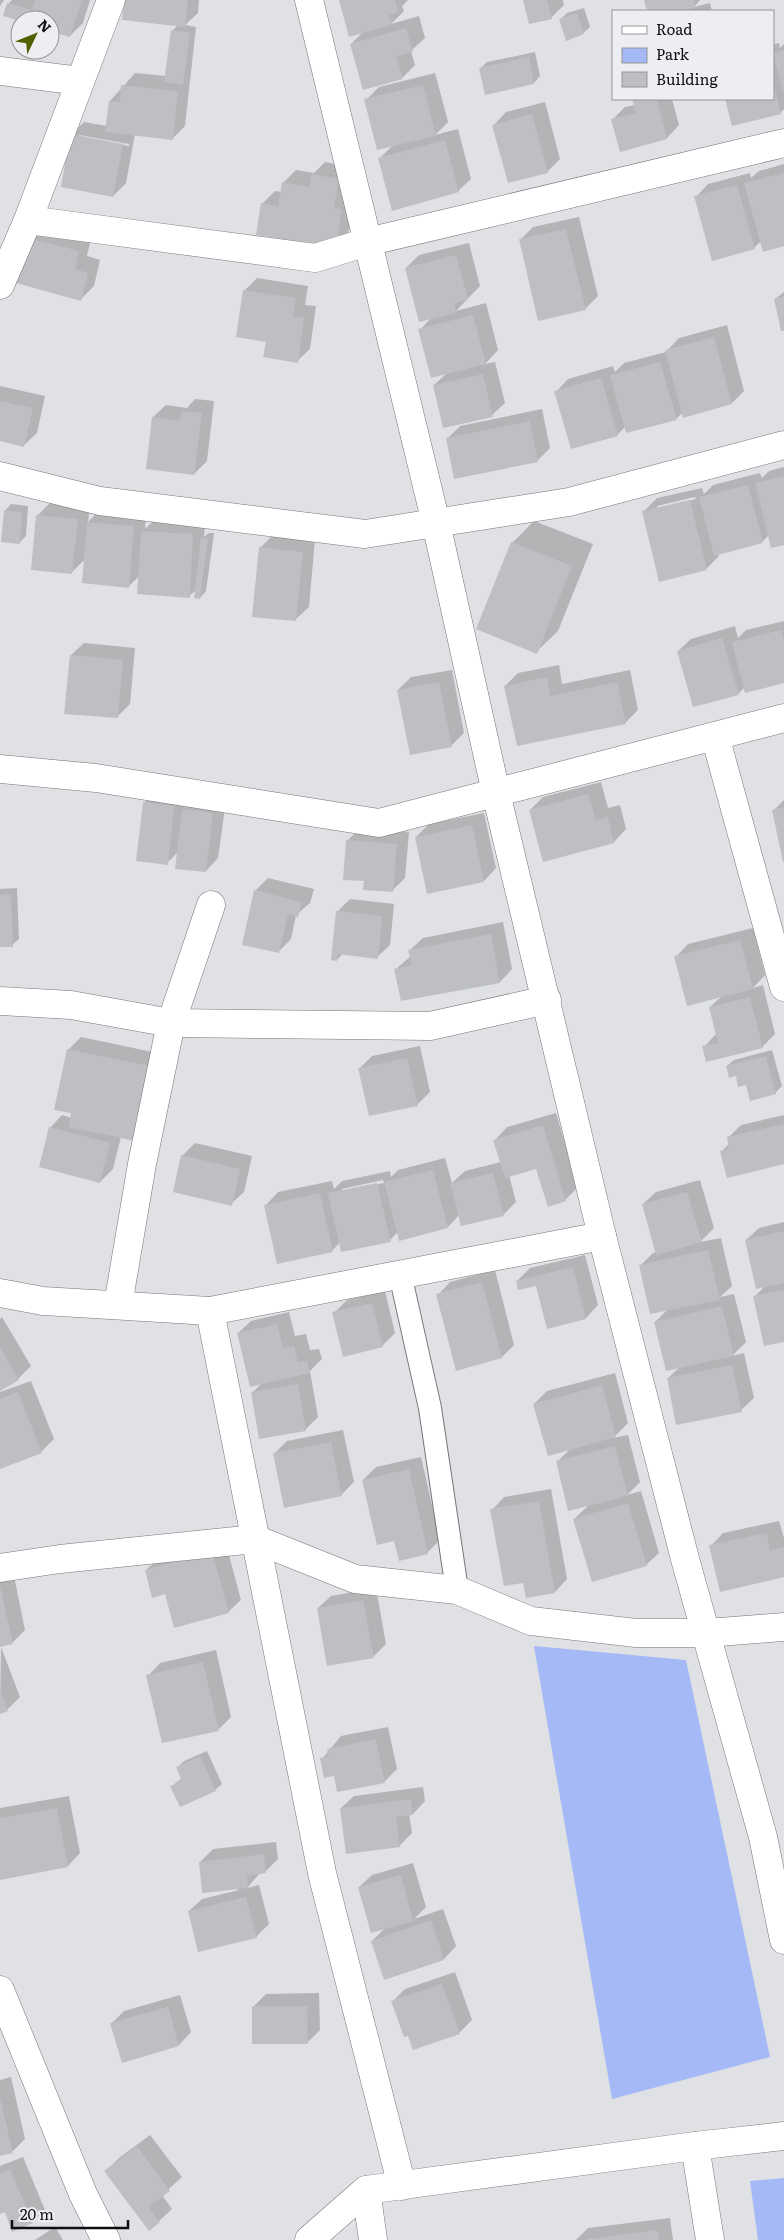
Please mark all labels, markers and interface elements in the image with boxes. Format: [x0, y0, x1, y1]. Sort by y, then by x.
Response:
north arrow [10, 10, 60, 60]
legend [612, 10, 774, 100]
text: N [34, 14, 57, 37]
text: Road [656, 17, 692, 40]
text: Park [656, 42, 690, 65]
text: Building [656, 67, 718, 90]
scale bar [12, 2198, 129, 2230]
text: 20 m [20, 2202, 54, 2225]

